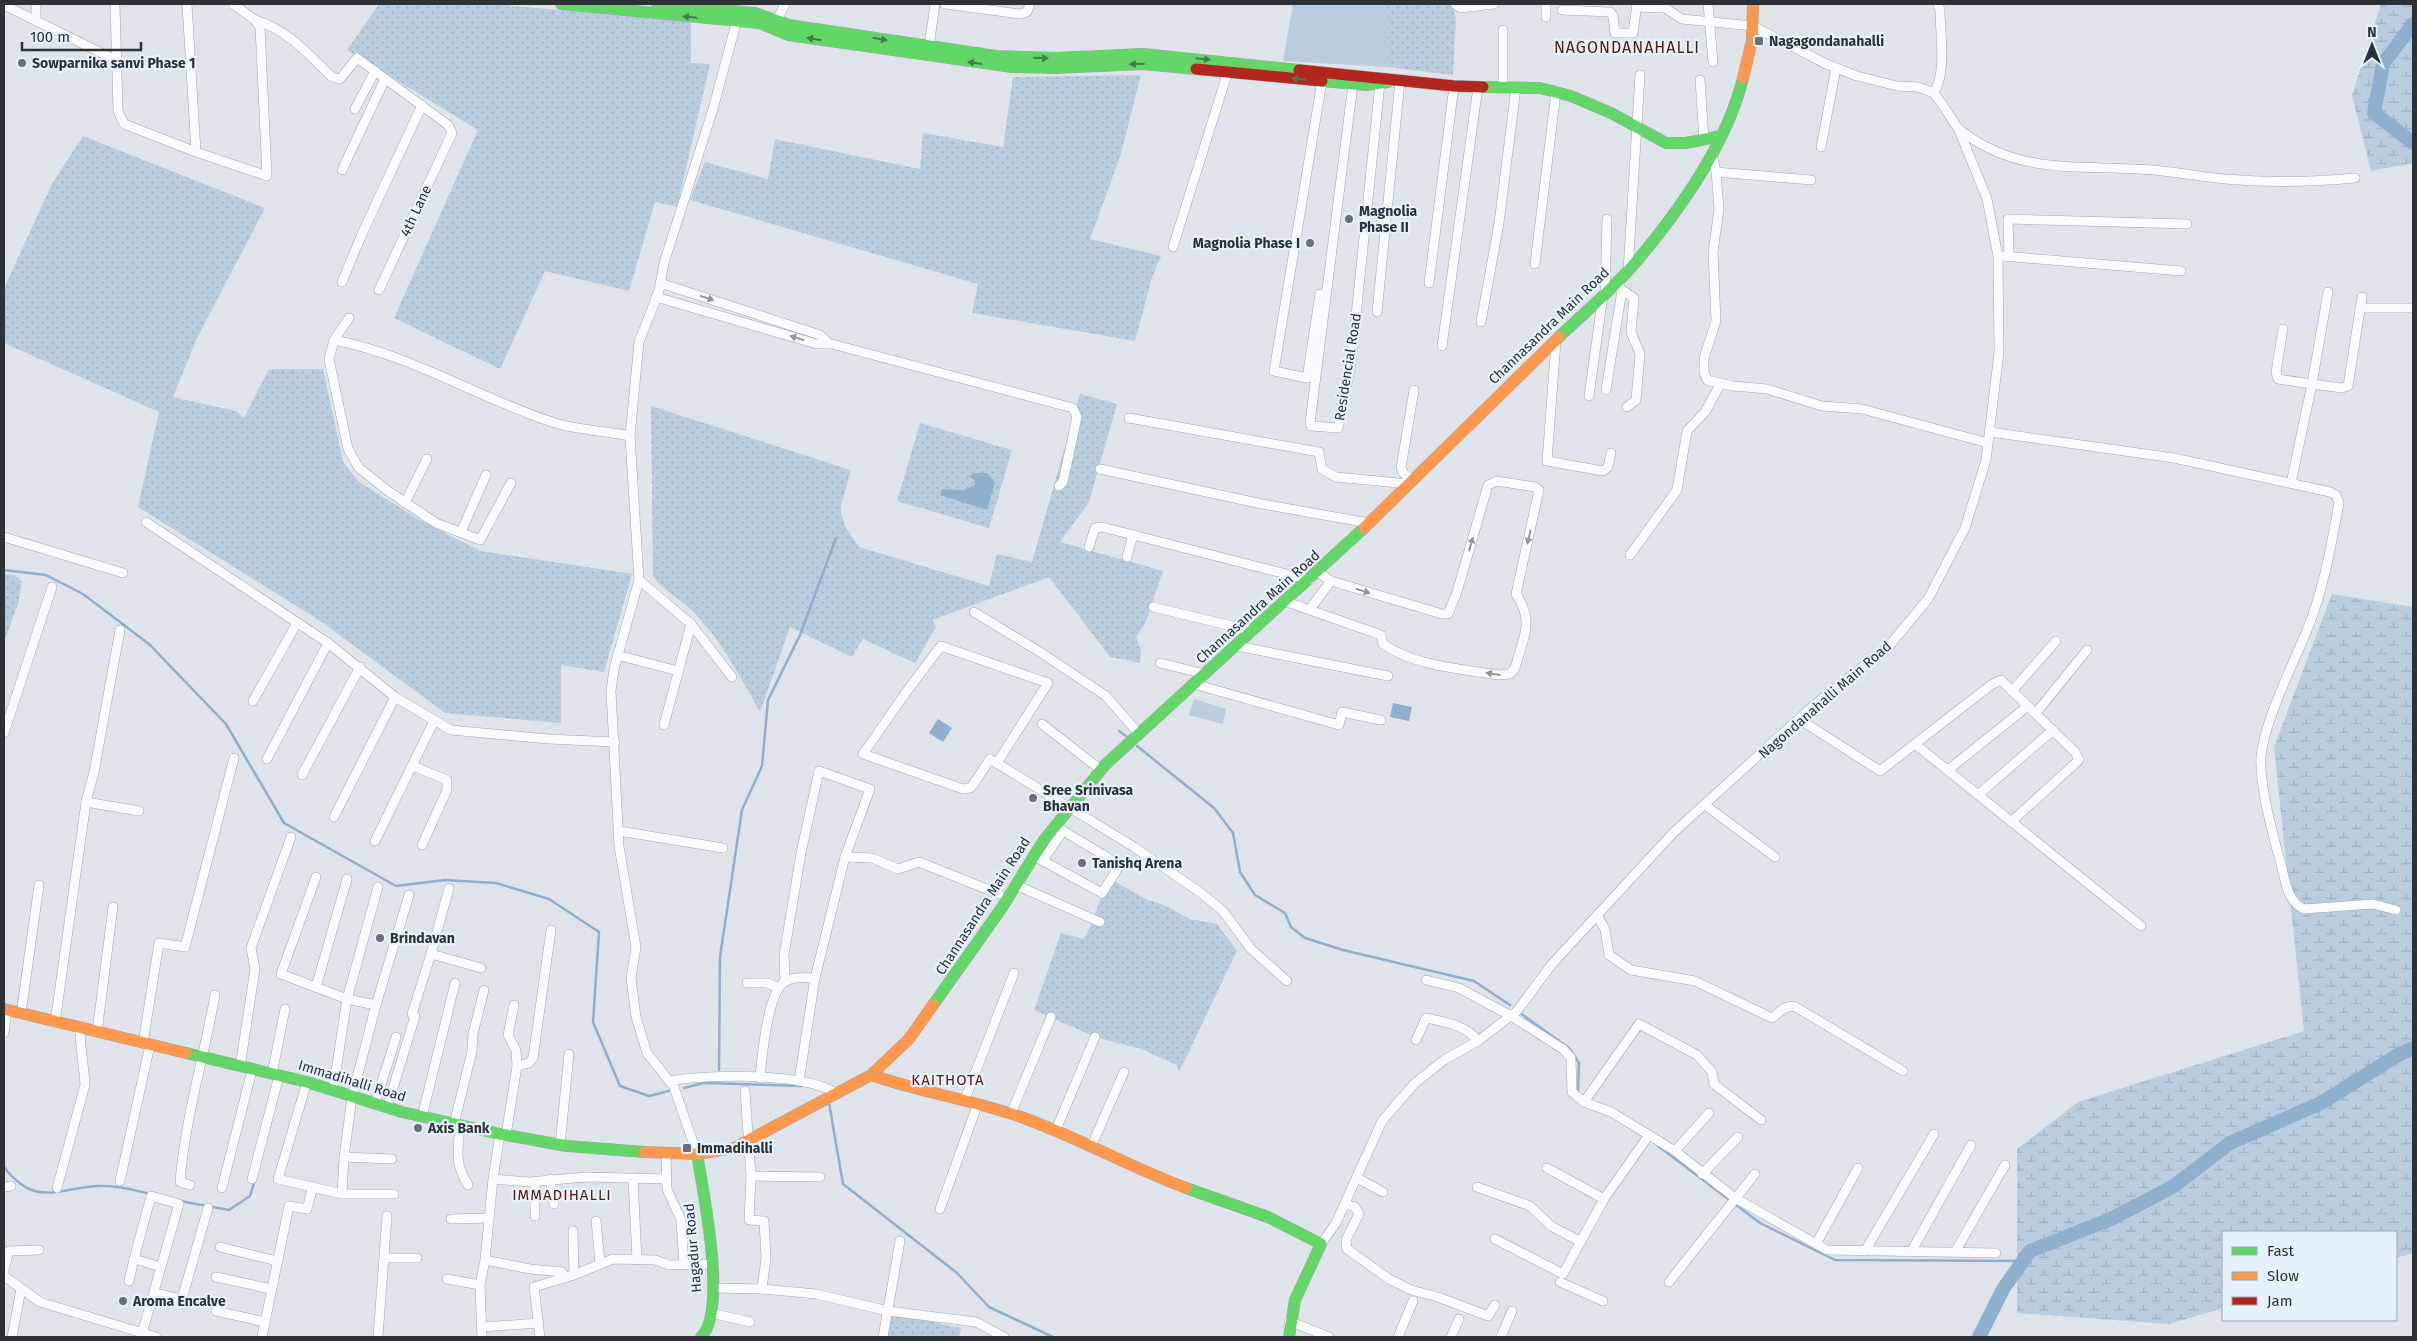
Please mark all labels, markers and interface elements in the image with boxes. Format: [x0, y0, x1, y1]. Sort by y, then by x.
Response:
one-way arrow [681, 13, 697, 21]
scale bar [22, 20, 141, 52]
north arrow [2347, 20, 2397, 70]
text: N [2367, 24, 2377, 41]
text: 100 m [30, 28, 70, 46]
place label: Nagagondanahalli [1769, 33, 1884, 50]
one-way arrow [806, 35, 822, 43]
marker: Nagagondanahalli [1753, 35, 1765, 47]
one-way arrow [872, 36, 888, 44]
district label: NAGONDANAHALLI [1554, 38, 1700, 57]
one-way arrow [1033, 54, 1049, 62]
place label: Sowparnika sanvi Phase 1 [32, 55, 195, 72]
one-way arrow [1195, 56, 1211, 64]
marker: Sowparnika sanvi Phase 1 [16, 57, 28, 69]
one-way arrow [967, 59, 983, 67]
one-way arrow [1129, 60, 1145, 68]
one-way arrow [1291, 75, 1307, 83]
street label: 4th Lane [397, 183, 435, 239]
place label: Magnolia Phase II [1359, 203, 1418, 236]
marker: Magnolia Phase II [1343, 213, 1355, 225]
place label: Magnolia Phase I [1193, 235, 1300, 252]
marker: Magnolia Phase I [1304, 237, 1316, 249]
street label: Channasandra Main Road [1485, 264, 1613, 388]
one-way arrow [699, 295, 714, 303]
street label: Residencial Road [1331, 312, 1365, 422]
one-way arrow [789, 334, 804, 342]
one-way arrow [1525, 529, 1533, 544]
one-way arrow [1468, 536, 1476, 551]
street label: Channasandra Main Road [1193, 547, 1323, 667]
one-way arrow [1356, 587, 1371, 595]
street label: Nagondanahalli Main Road [1755, 638, 1895, 762]
one-way arrow [1485, 670, 1501, 678]
place label: Sree Srinivasa Bhavan [1043, 782, 1134, 815]
marker: Sree Srinivasa Bhavan [1027, 792, 1039, 804]
street label: Channasandra Main Road [932, 834, 1034, 978]
place label: Tanishq Arena [1092, 855, 1182, 872]
marker: Tanishq Arena [1076, 857, 1088, 869]
place label: Brindavan [390, 930, 455, 947]
marker: Brindavan [374, 932, 386, 944]
street label: Immadihalli Road [296, 1057, 408, 1105]
district label: KAITHOTA [911, 1071, 985, 1089]
place label: Axis Bank [427, 1120, 490, 1137]
marker: Axis Bank [412, 1122, 424, 1134]
place label: Immadihalli [697, 1140, 773, 1157]
marker: Immadihalli [681, 1142, 693, 1154]
district label: IMMADIHALLI [512, 1186, 612, 1204]
street label: Hagadur Road [681, 1203, 705, 1293]
legend [2222, 1231, 2397, 1321]
text: Fast [2267, 1242, 2294, 1260]
text: Slow [2267, 1267, 2299, 1285]
text: Jam [2267, 1292, 2293, 1310]
place label: Aroma Encalve [132, 1293, 226, 1310]
marker: Aroma Encalve [117, 1295, 129, 1307]

